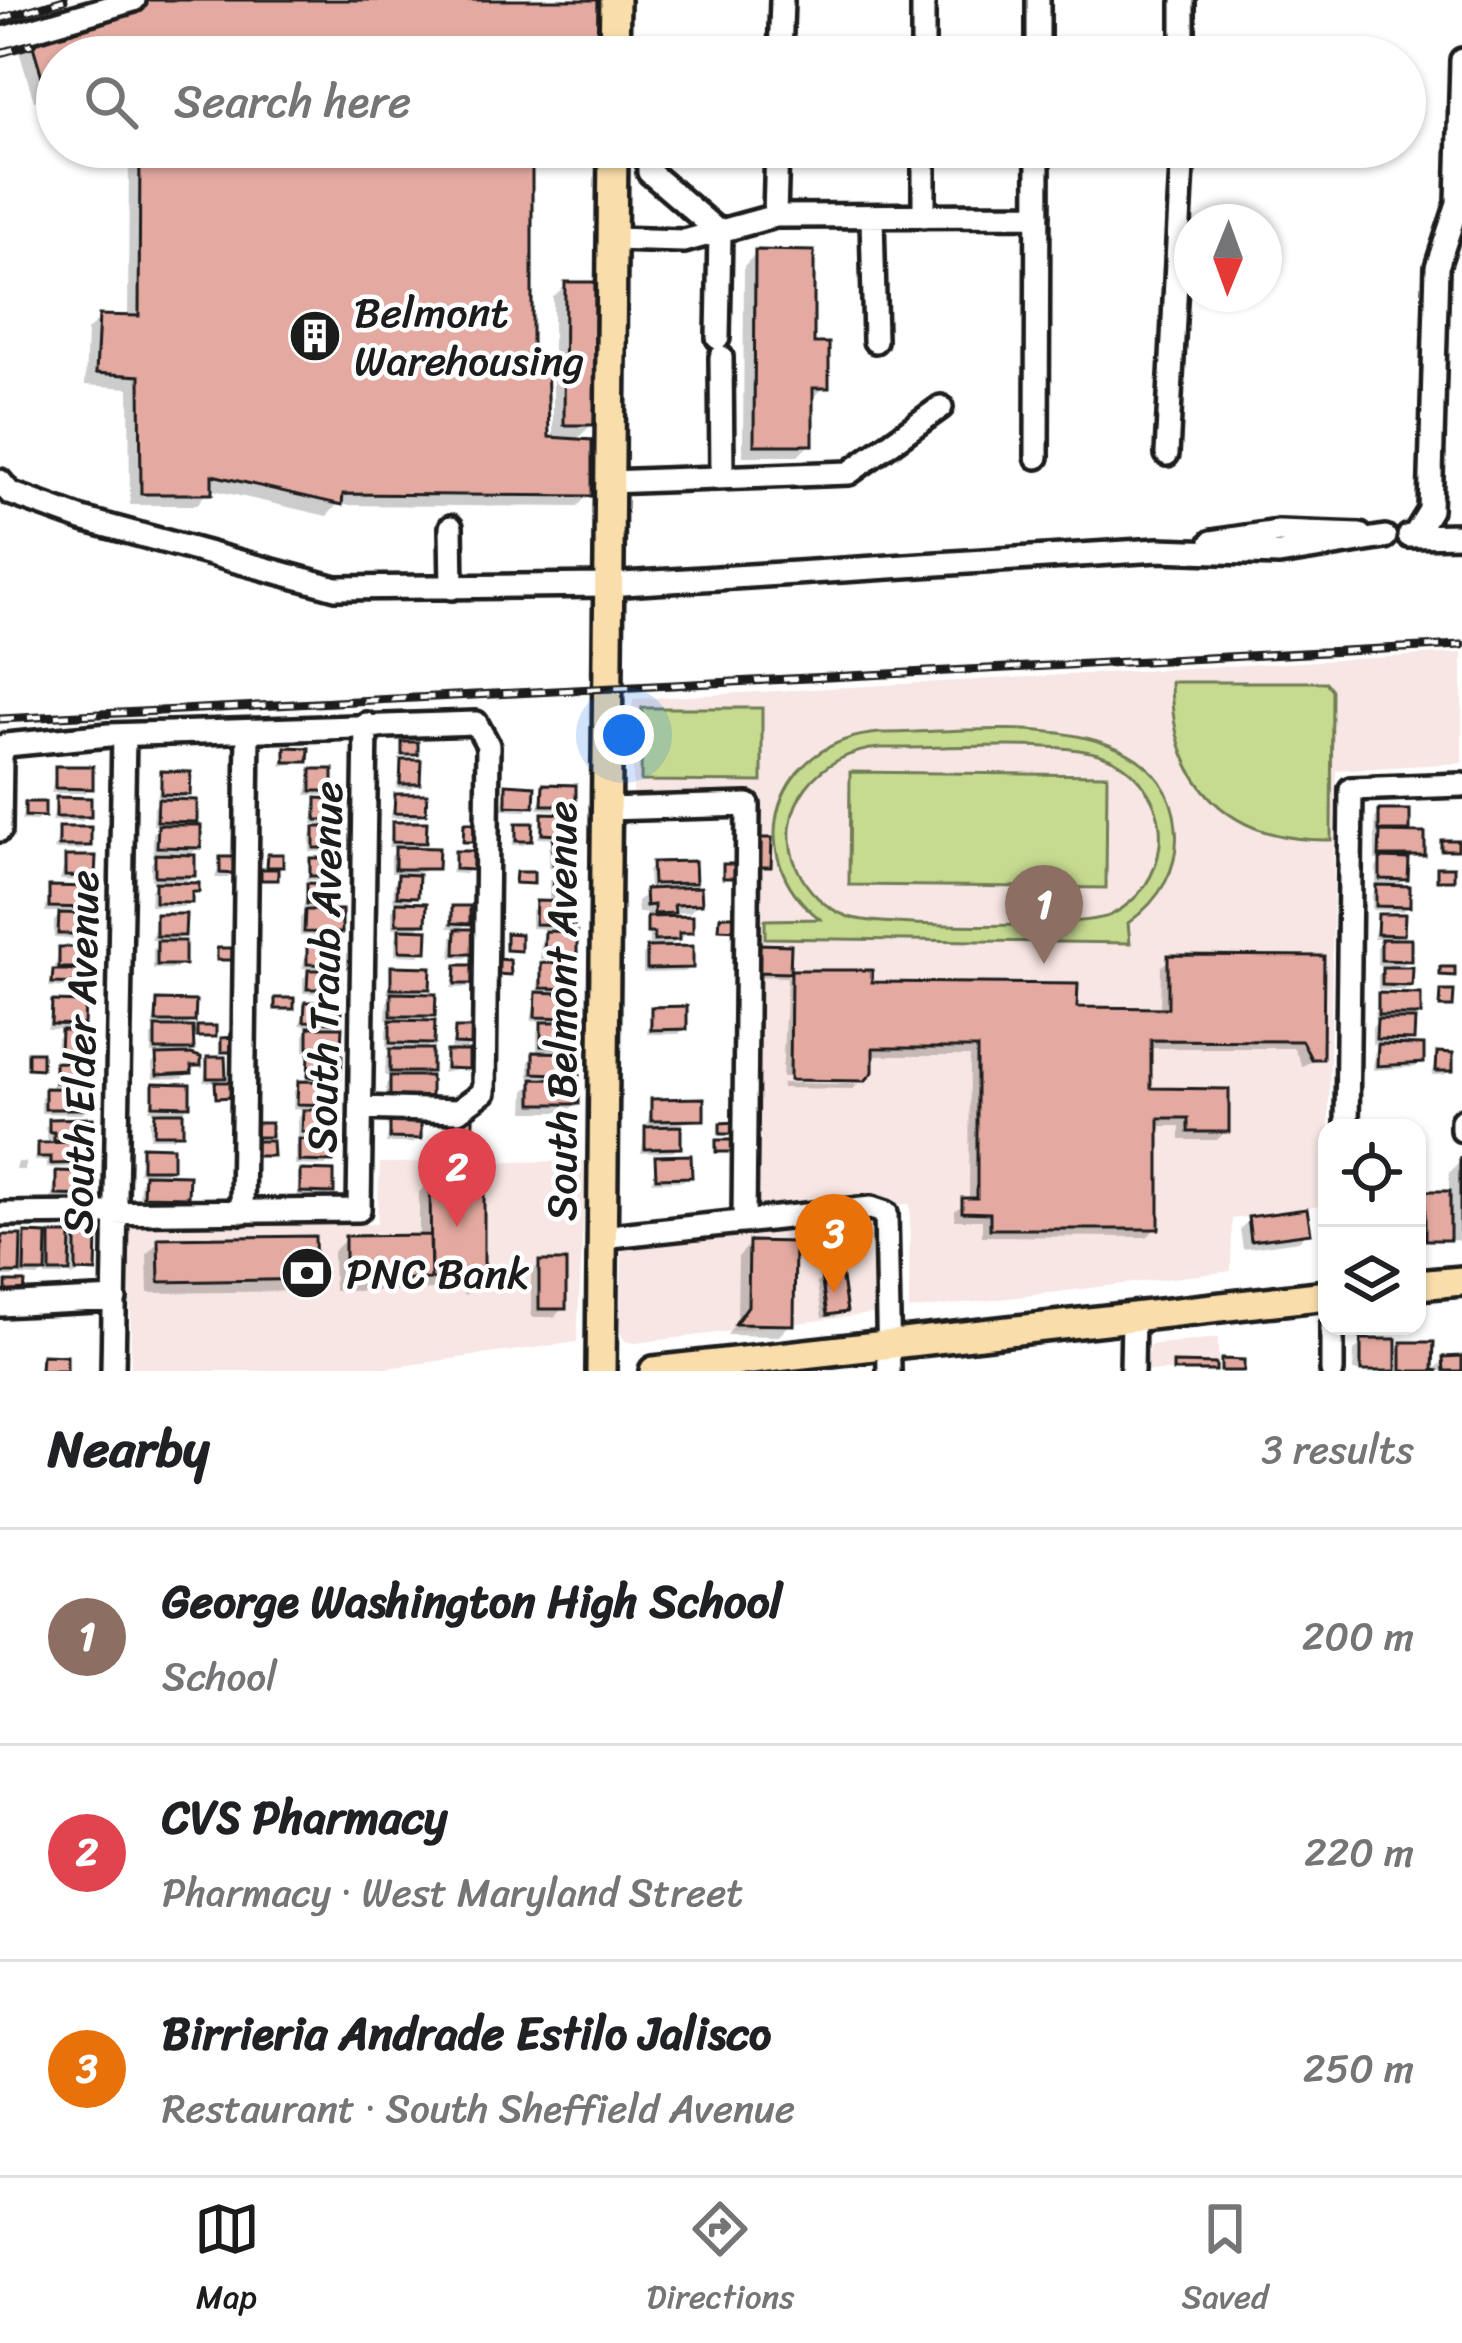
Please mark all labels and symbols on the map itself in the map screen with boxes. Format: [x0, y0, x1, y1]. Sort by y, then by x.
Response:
north arrow [1174, 204, 1282, 312]
place label: Belmont Warehousing [354, 276, 584, 398]
building icon: Belmont Warehousing [287, 308, 343, 364]
your location [594, 705, 654, 765]
street label: South Traub Avenue [285, 781, 365, 1153]
street label: South Belmont Avenue [525, 801, 599, 1221]
pin: 1 [1005, 865, 1083, 964]
street label: South Elder Avenue [41, 869, 121, 1235]
pin: 2 [418, 1128, 496, 1227]
pin: 3 [795, 1194, 873, 1293]
place label: PNC Bank [346, 1237, 530, 1311]
bank icon: PNC Bank [279, 1245, 335, 1301]

